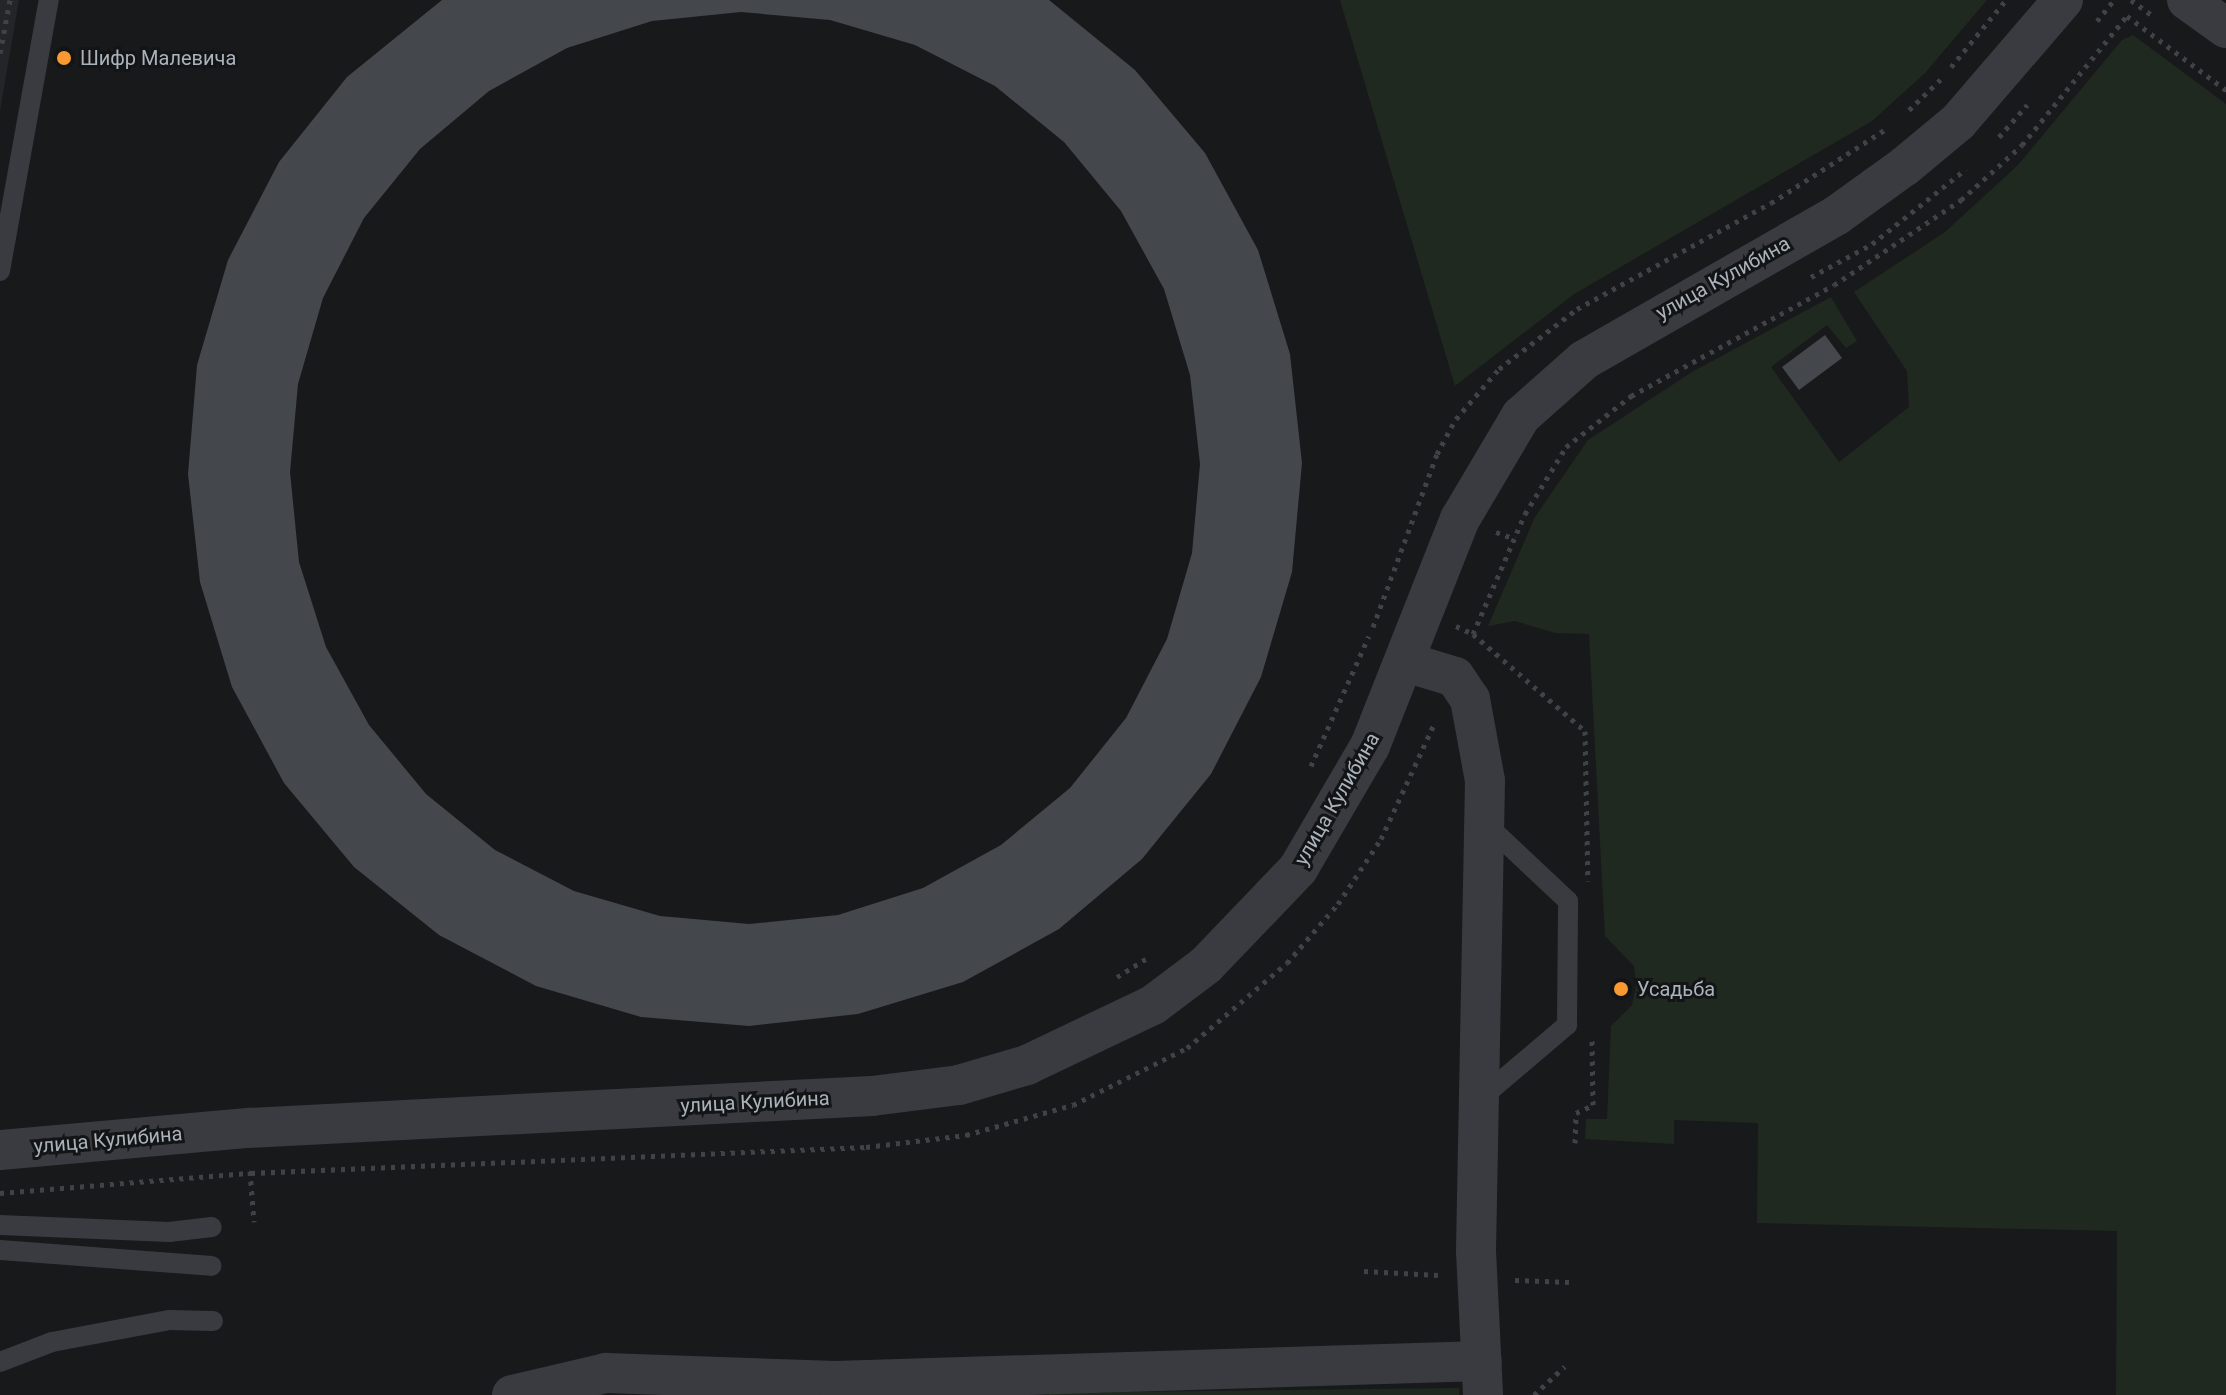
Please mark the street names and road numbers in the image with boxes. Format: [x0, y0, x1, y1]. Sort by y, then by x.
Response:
street label: улица Кулибина [1652, 231, 1794, 325]
street label: улица Кулибина [1289, 728, 1385, 870]
street label: улица Кулибина [680, 1086, 830, 1118]
street label: улица Кулибина [33, 1122, 183, 1158]

